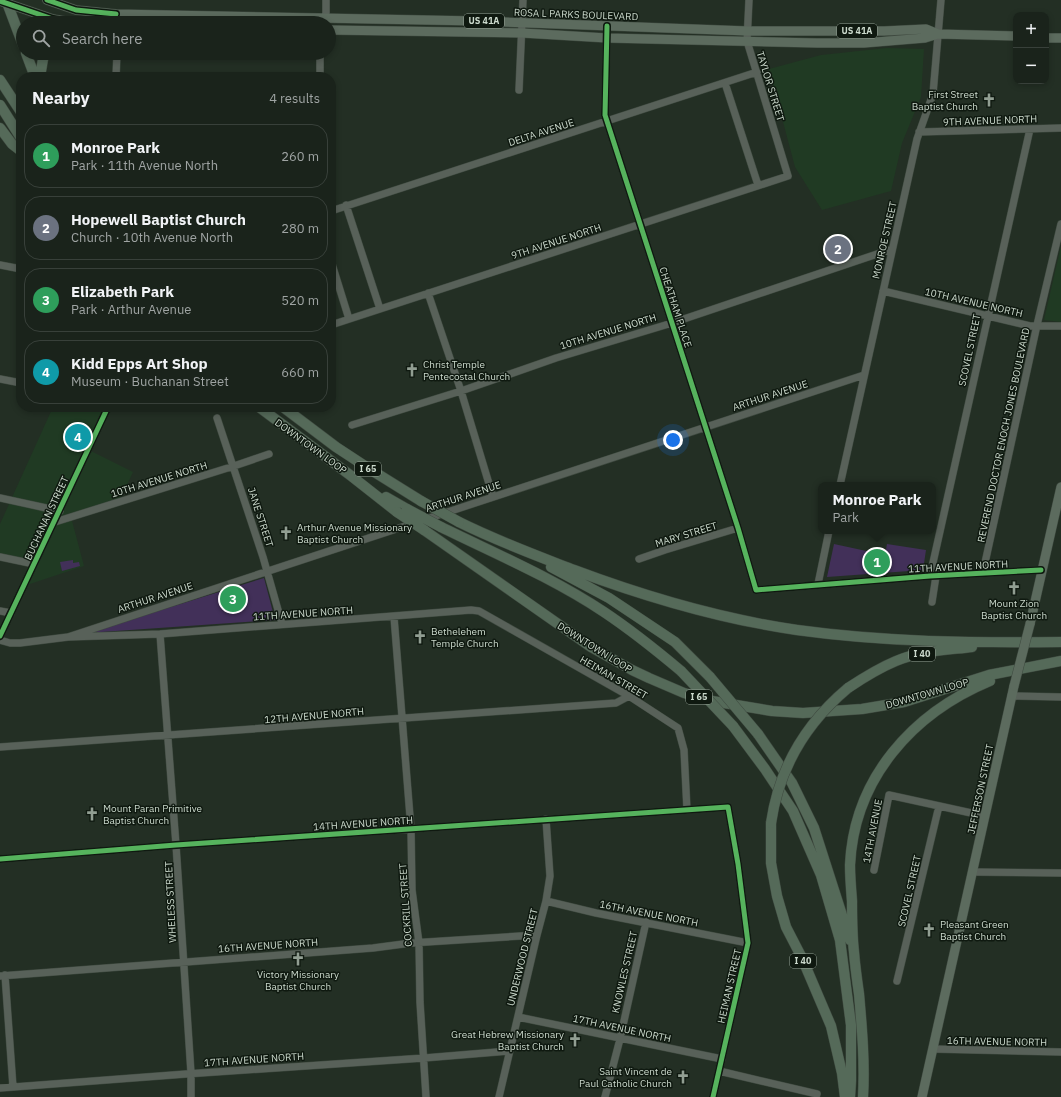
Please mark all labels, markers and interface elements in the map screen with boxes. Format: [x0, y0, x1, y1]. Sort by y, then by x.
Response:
street label: ROSA L PARKS BOULEVARD [514, 6, 639, 23]
map controls [1013, 12, 1049, 84]
button: + [1013, 12, 1049, 48]
road number: US 41A [464, 14, 504, 28]
search box [16, 16, 336, 60]
road number: US 41A [837, 24, 877, 38]
icon: search [30, 27, 52, 49]
text: Search here [62, 29, 142, 48]
button: − [1013, 48, 1049, 84]
street label: TAYLOR STREET [754, 50, 787, 123]
text: Nearby [32, 87, 90, 109]
place label: First Street Baptist Church [912, 88, 978, 113]
text: 4 results [269, 90, 320, 107]
church icon: First Street Baptist Church [981, 92, 997, 108]
street label: 9TH AVENUE NORTH [943, 112, 1037, 129]
street label: DELTA AVENUE [507, 116, 576, 149]
text: Monroe Park [71, 138, 160, 157]
text: 1 [42, 148, 50, 165]
text: 260 m [281, 148, 319, 165]
text: Park · 11th Avenue North [71, 157, 218, 174]
street label: MONROE STREET [869, 200, 900, 280]
text: Hopewell Baptist Church [71, 210, 246, 229]
text: 2 [42, 220, 50, 237]
text: 280 m [281, 220, 319, 237]
street label: 9TH AVENUE NORTH [509, 221, 603, 262]
text: Church · 10th Avenue North [71, 229, 233, 246]
pin: 2 [825, 234, 851, 264]
street label: CHEATHAM PLACE [656, 265, 695, 349]
text: Elizabeth Park [71, 282, 174, 301]
street label: 10TH AVENUE NORTH [924, 285, 1024, 320]
text: 3 [42, 292, 50, 309]
text: 520 m [281, 292, 319, 309]
text: Park · Arthur Avenue [71, 301, 191, 318]
street label: 10TH AVENUE NORTH [558, 311, 658, 352]
street label: SCOVEL STREET [956, 313, 984, 387]
street label: REVEREND DOCTOR ENOCH JONES BOULEVARD [974, 326, 1033, 544]
text: Kidd Epps Art Shop [71, 354, 208, 373]
place label: Christ Temple Pentecostal Church [423, 358, 510, 383]
church icon: Christ Temple Pentecostal Church [404, 362, 420, 378]
text: 4 [42, 364, 50, 381]
text: 660 m [281, 364, 319, 381]
text: Museum · Buchanan Street [71, 373, 229, 390]
street label: ARTHUR AVENUE [731, 377, 810, 414]
street label: DOWNTOWN LOOP [272, 416, 349, 477]
pin: 4 [65, 422, 91, 452]
your location [663, 430, 683, 450]
street label: 10TH AVENUE NORTH [109, 459, 209, 500]
road number: I 65 [355, 462, 381, 476]
street label: BUCHANAN STREET [21, 474, 72, 562]
street label: ARTHUR AVENUE [424, 478, 503, 515]
popup [818, 482, 936, 534]
street label: JANE STREET [245, 486, 276, 549]
text: Monroe Park [833, 490, 921, 509]
text: Park [833, 509, 859, 526]
street label: MARY STREET [654, 519, 719, 550]
place label: Arthur Avenue Missionary Baptist Church [297, 521, 412, 546]
church icon: Arthur Avenue Missionary Baptist Church [278, 525, 294, 541]
pin: 1 [864, 547, 890, 577]
street label: 11TH AVENUE NORTH [908, 557, 1008, 576]
street label: ARTHUR AVENUE [116, 579, 195, 616]
church icon: Mount Zion Baptist Church [1006, 580, 1022, 596]
pin: 3 [220, 584, 246, 614]
place label: Mount Zion Baptist Church [981, 597, 1047, 622]
street label: 11TH AVENUE NORTH [253, 604, 353, 623]
street label: DOWNTOWN LOOP [555, 619, 634, 676]
place label: Bethelehem Temple Church [431, 625, 499, 650]
church icon: Bethelehem Temple Church [412, 629, 428, 645]
road number: I 40 [909, 647, 935, 661]
street label: HEIMAN STREET [578, 653, 650, 702]
street label: DOWNTOWN LOOP [884, 675, 970, 712]
road number: I 65 [686, 690, 712, 704]
street label: 12TH AVENUE NORTH [264, 705, 365, 726]
street label: JEFFERSON STREET [965, 743, 996, 835]
street label: 14TH AVENUE [860, 798, 885, 864]
place label: Mount Paran Primitive Baptist Church [103, 802, 202, 827]
church icon: Mount Paran Primitive Baptist Church [84, 806, 100, 822]
street label: 14TH AVENUE NORTH [313, 814, 413, 833]
street label: SCOVEL STREET [895, 854, 924, 928]
street label: WHELESS STREET [162, 861, 179, 943]
street label: COCKRILL STREET [396, 863, 415, 947]
street label: 16TH AVENUE NORTH [598, 898, 699, 929]
street label: UNDERWOOD STREET [504, 907, 541, 1007]
place label: Pleasant Green Baptist Church [940, 918, 1009, 943]
church icon: Pleasant Green Baptist Church [921, 922, 937, 938]
street label: KNOWLES STREET [609, 930, 640, 1014]
street label: 16TH AVENUE NORTH [218, 936, 318, 955]
street label: HEIMAN STREET [715, 947, 744, 1025]
church icon: Victory Missionary Baptist Church [290, 951, 306, 967]
road number: I 40 [790, 954, 816, 968]
place label: Victory Missionary Baptist Church [257, 968, 339, 993]
street label: 17TH AVENUE NORTH [572, 1012, 672, 1045]
place label: Great Hebrew Missionary Baptist Church [451, 1028, 564, 1053]
church icon: Great Hebrew Missionary Baptist Church [567, 1032, 583, 1048]
street label: 16TH AVENUE NORTH [947, 1034, 1047, 1049]
street label: 17TH AVENUE NORTH [204, 1050, 304, 1069]
place label: Saint Vincent de Paul Catholic Church [579, 1065, 672, 1090]
church icon: Saint Vincent de Paul Catholic Church [675, 1069, 691, 1085]

